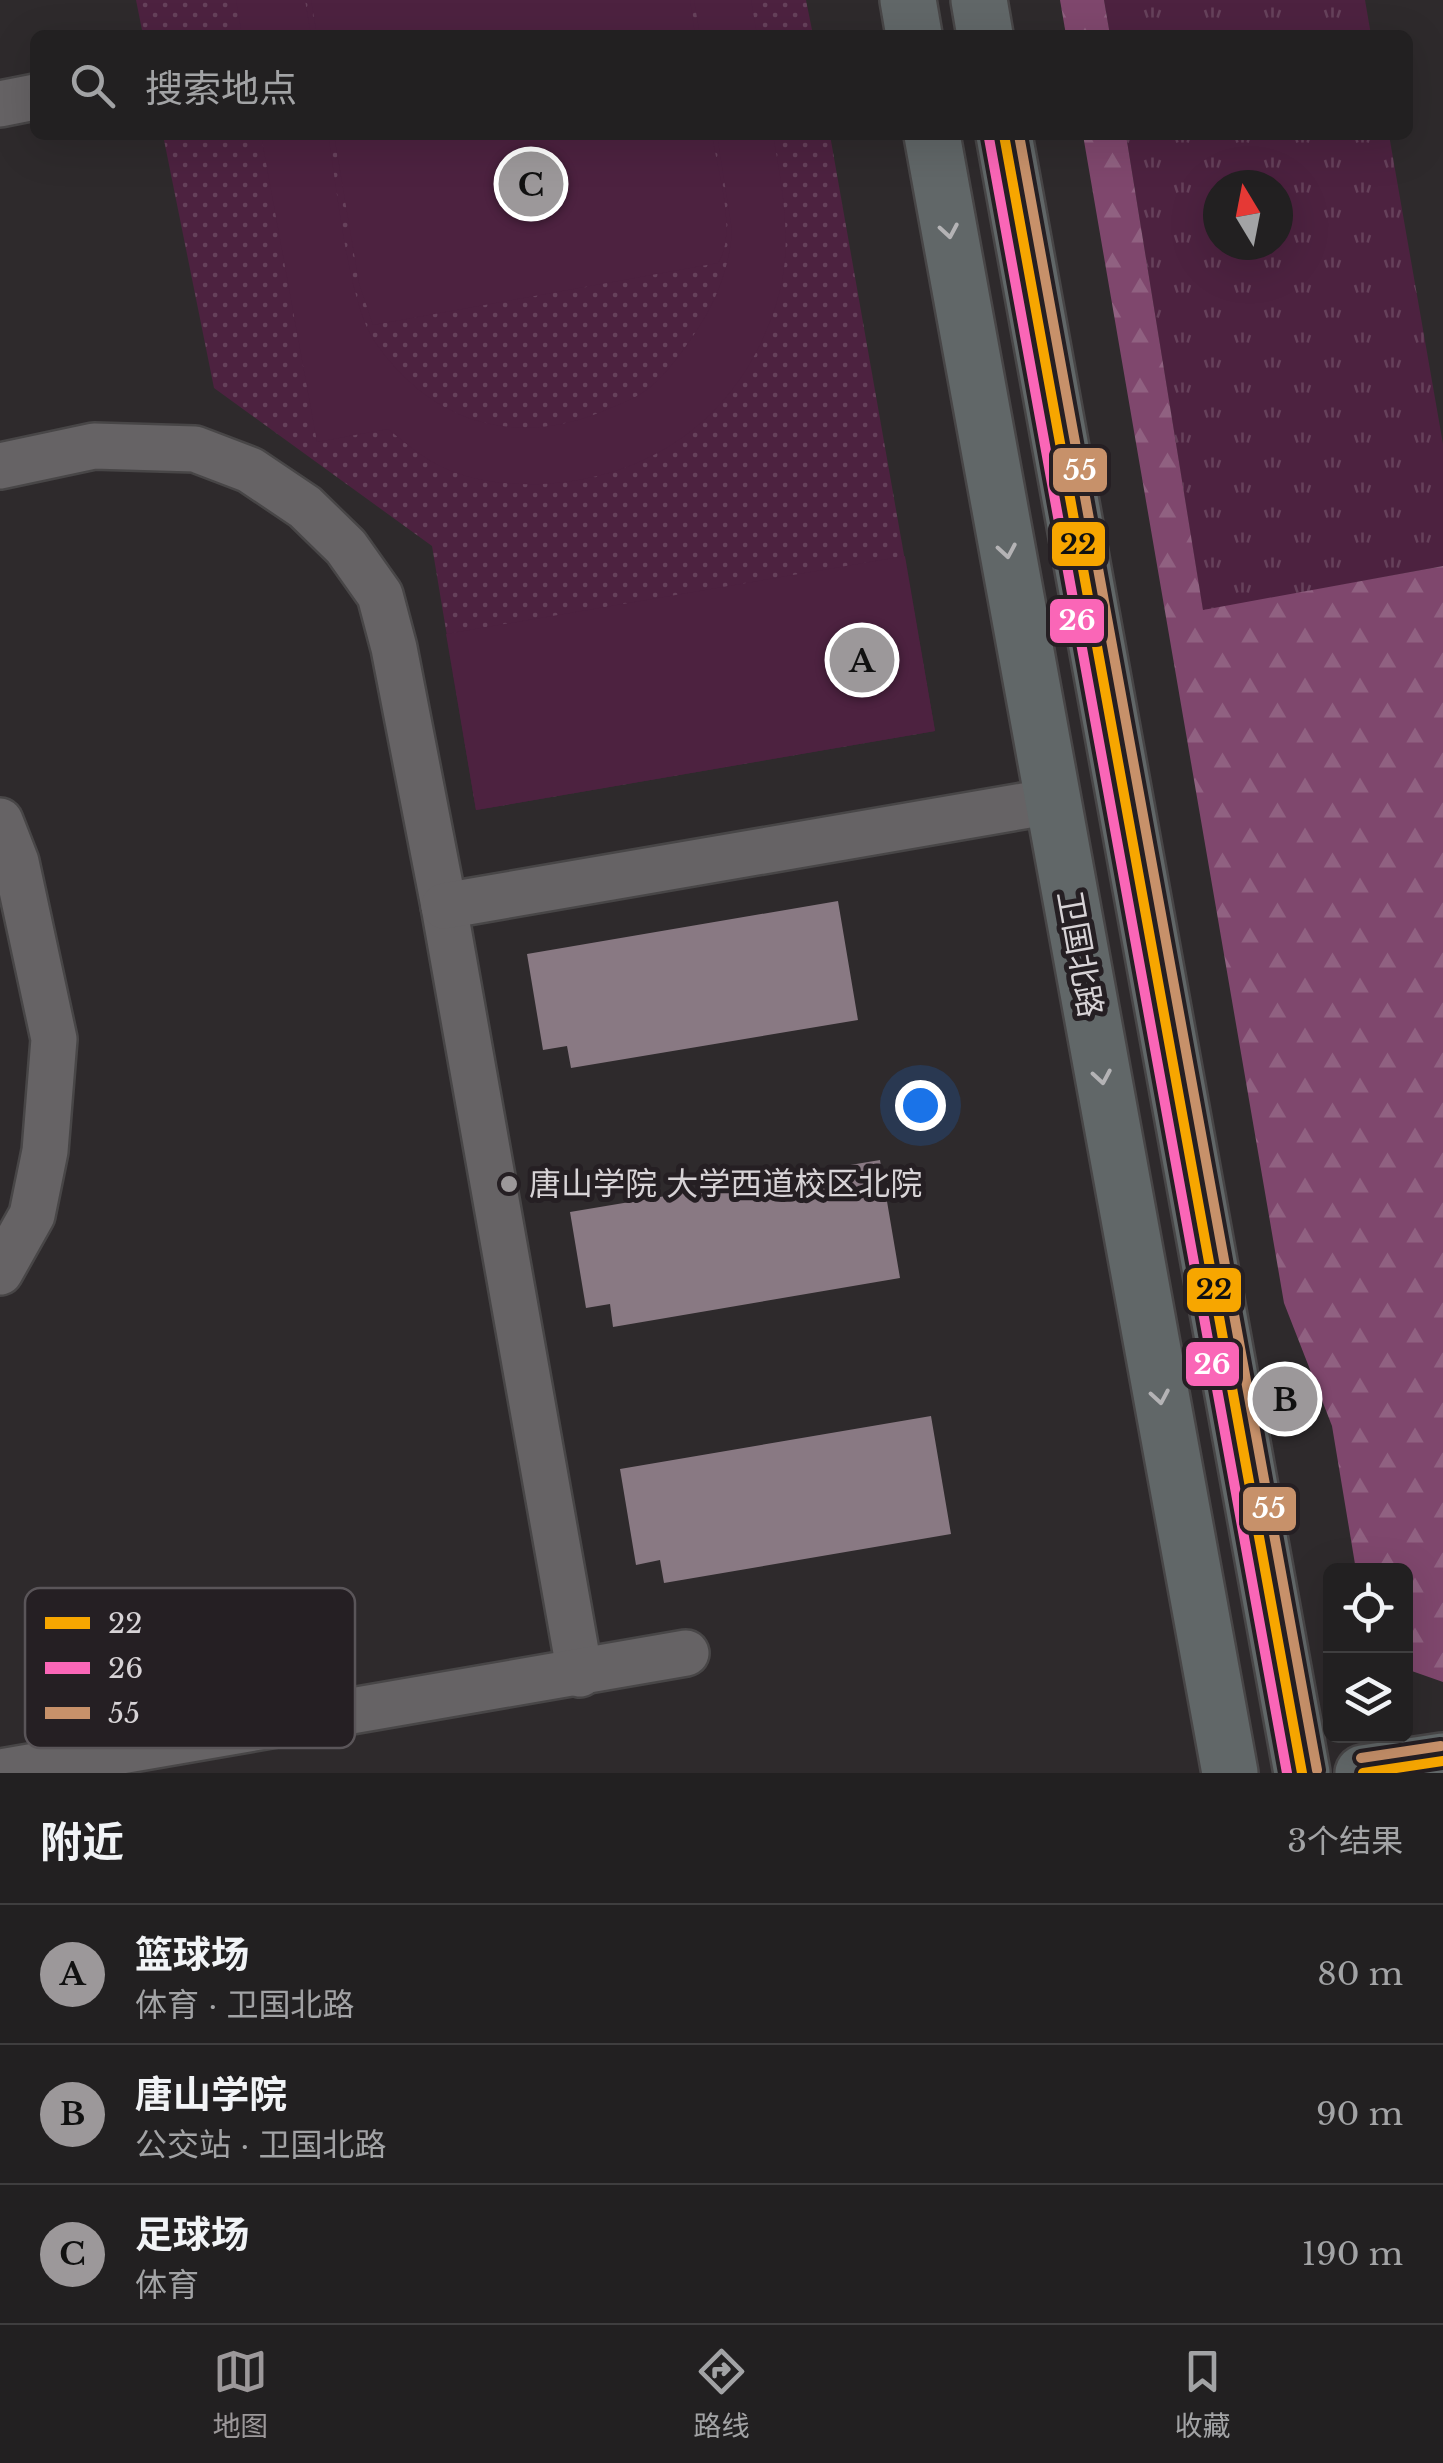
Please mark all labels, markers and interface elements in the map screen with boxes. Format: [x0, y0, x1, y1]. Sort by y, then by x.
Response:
search box [30, 30, 1413, 140]
icon: search [65, 58, 120, 113]
text: 搜索地点 [145, 65, 297, 112]
pin: C [498, 146, 564, 222]
north arrow [1203, 170, 1293, 260]
one-way arrow [938, 223, 959, 239]
line badge: 55 [1051, 446, 1109, 494]
text: 55 [1063, 453, 1097, 488]
line badge: 22 [1050, 520, 1107, 568]
text: 22 [1060, 527, 1096, 562]
one-way arrow [996, 543, 1017, 559]
line badge: 26 [1048, 597, 1106, 645]
text: 26 [1058, 603, 1096, 638]
pin: A [830, 622, 894, 698]
street label: 卫国北路 [1049, 887, 1111, 1021]
one-way arrow [1091, 1069, 1112, 1086]
your location [895, 1080, 946, 1131]
place label: 唐山学院 大学西道校区北院 [529, 1164, 922, 1204]
marker: 唐山学院 大学西道校区北院 [498, 1173, 520, 1195]
line badge: 22 [1185, 1266, 1243, 1314]
text: 22 [1196, 1272, 1232, 1307]
line badge: 26 [1184, 1340, 1241, 1388]
text: 26 [1193, 1347, 1231, 1382]
pin: B [1252, 1362, 1318, 1436]
one-way arrow [1149, 1389, 1170, 1405]
line badge: 55 [1241, 1485, 1298, 1533]
text: 55 [1252, 1491, 1286, 1526]
map controls [1323, 1563, 1413, 1743]
button: locate [1323, 1563, 1413, 1653]
legend [25, 1588, 355, 1748]
text: 22 [108, 1606, 143, 1641]
text: 26 [108, 1651, 143, 1686]
button: layers [1323, 1653, 1413, 1743]
text: 55 [108, 1696, 140, 1731]
text: 附近 [40, 1816, 124, 1868]
text: 3个结果 [1287, 1821, 1403, 1861]
text: 篮球场 [135, 1931, 249, 1978]
text: A [60, 1954, 85, 1994]
text: 80 m [1317, 1954, 1403, 1994]
text: 体育 · 卫国北路 [135, 1985, 355, 2025]
text: 唐山学院 [135, 2071, 287, 2118]
text: B [60, 2094, 85, 2134]
text: 90 m [1316, 2094, 1403, 2134]
text: 公交站 · 卫国北路 [135, 2125, 387, 2165]
text: 足球场 [135, 2211, 249, 2258]
text: C [59, 2234, 86, 2274]
text: 190 m [1302, 2234, 1403, 2274]
text: 体育 [135, 2265, 199, 2305]
tab: 地图 [212, 2344, 269, 2444]
tab: 路线 [693, 2344, 750, 2444]
tab: 收藏 [1174, 2344, 1231, 2444]

